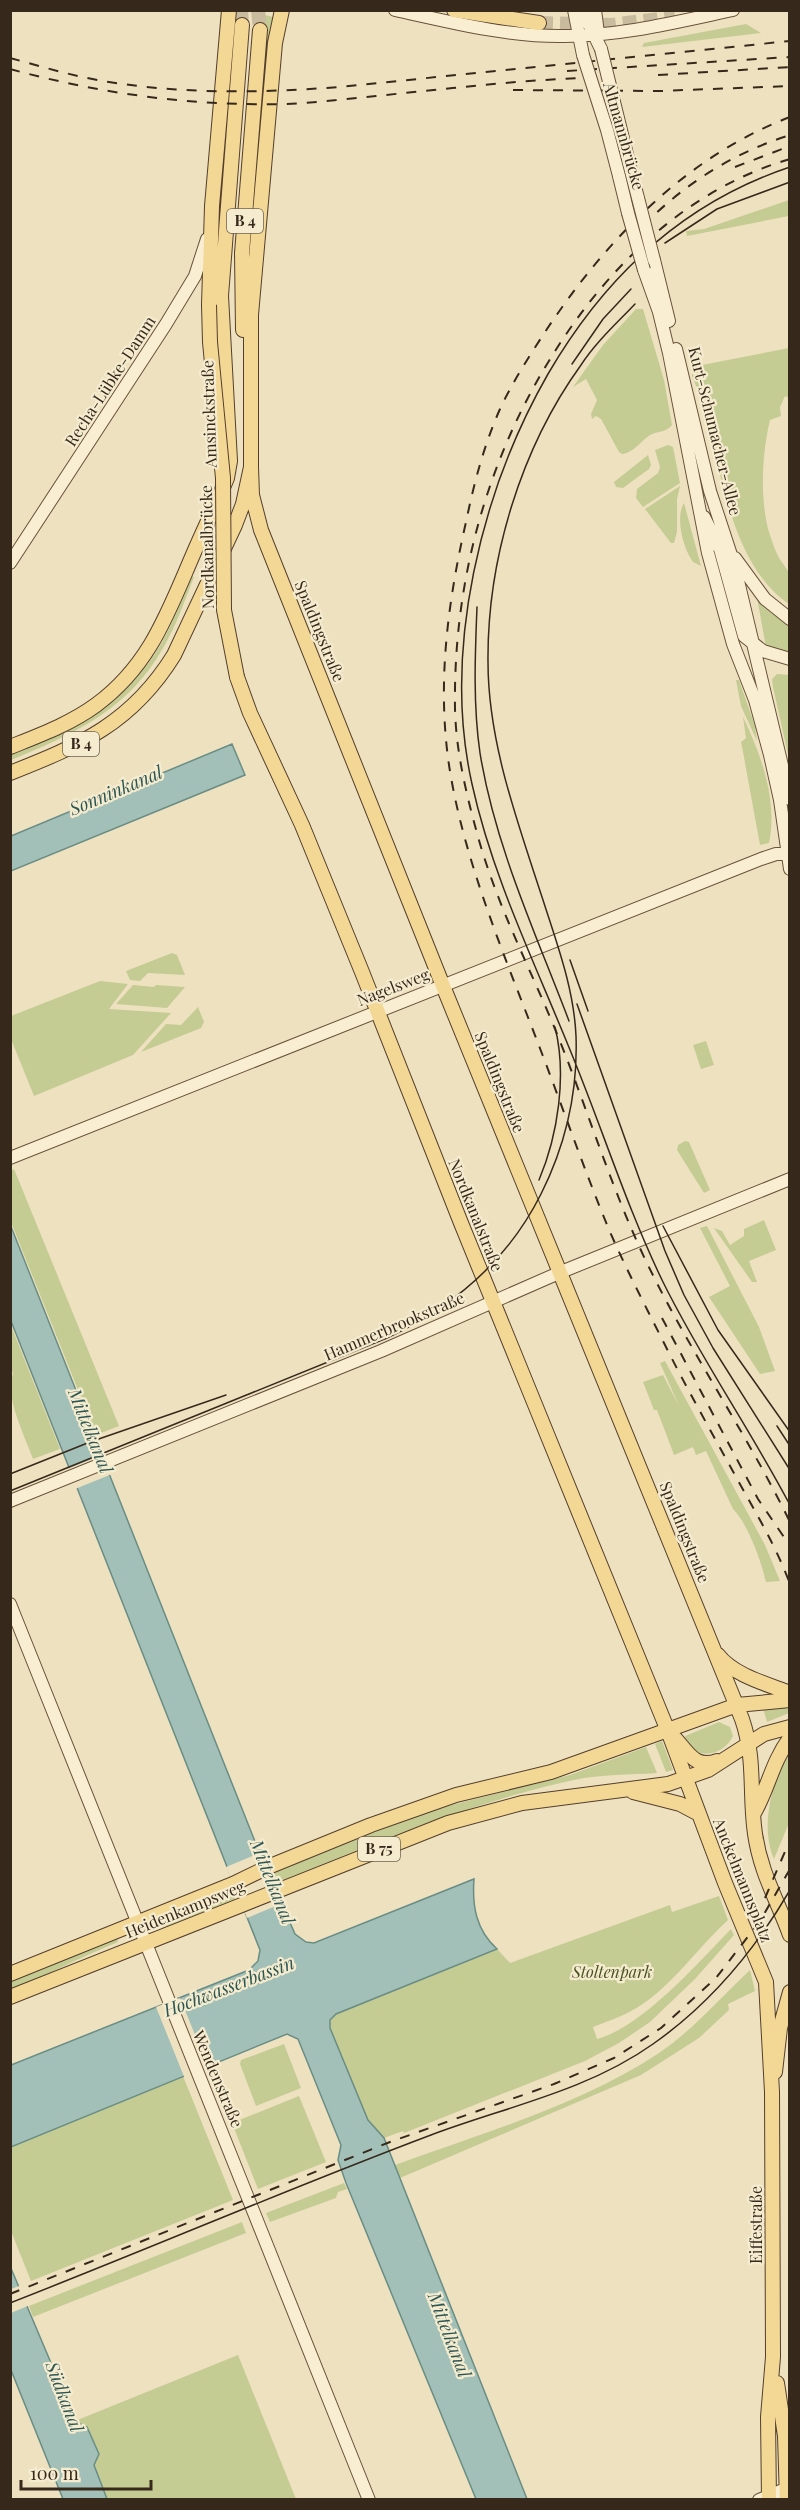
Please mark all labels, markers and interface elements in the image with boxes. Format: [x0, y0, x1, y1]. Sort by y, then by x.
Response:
street label: Altmannbrücke [599, 79, 650, 192]
road number: B 4 [227, 209, 263, 233]
street label: Recha-Lübke-Damm [60, 312, 160, 450]
street label: Kurt-Schumacher-Allee [684, 344, 747, 517]
street label: Amsinckstraße [196, 360, 221, 469]
street label: Nordkanalbrücke [195, 485, 218, 609]
street label: Spaldingstraße [291, 577, 350, 685]
road number: B 4 [63, 732, 99, 756]
water label: Sonninkanal [64, 759, 167, 821]
street label: Nagelsweg [354, 963, 432, 1010]
street label: Spaldingstraße [471, 1028, 530, 1136]
street label: Nordkanalstraße [444, 1155, 509, 1274]
street label: Hammerbrookstraße [320, 1286, 467, 1365]
water label: Mittelkanal [63, 1384, 119, 1477]
street label: Spaldingstraße [656, 1478, 715, 1586]
street label: Anckelmannsplatz [709, 1814, 778, 1945]
water label: Mittelkanal [245, 1835, 301, 1928]
road number: B 75 [358, 1837, 400, 1861]
street label: Heidenkampsweg [122, 1875, 248, 1942]
water label: Hochwasserbassin [159, 1950, 297, 2022]
park label: Stoltenpark [571, 1961, 652, 1982]
street label: Wendenstraße [188, 2026, 248, 2130]
street label: Eiffestraße [745, 2186, 766, 2264]
water label: Mittelkanal [422, 2288, 477, 2382]
water label: Südkanal [40, 2357, 90, 2436]
scale bar [21, 2453, 152, 2491]
text: 100 m [30, 2461, 79, 2485]

